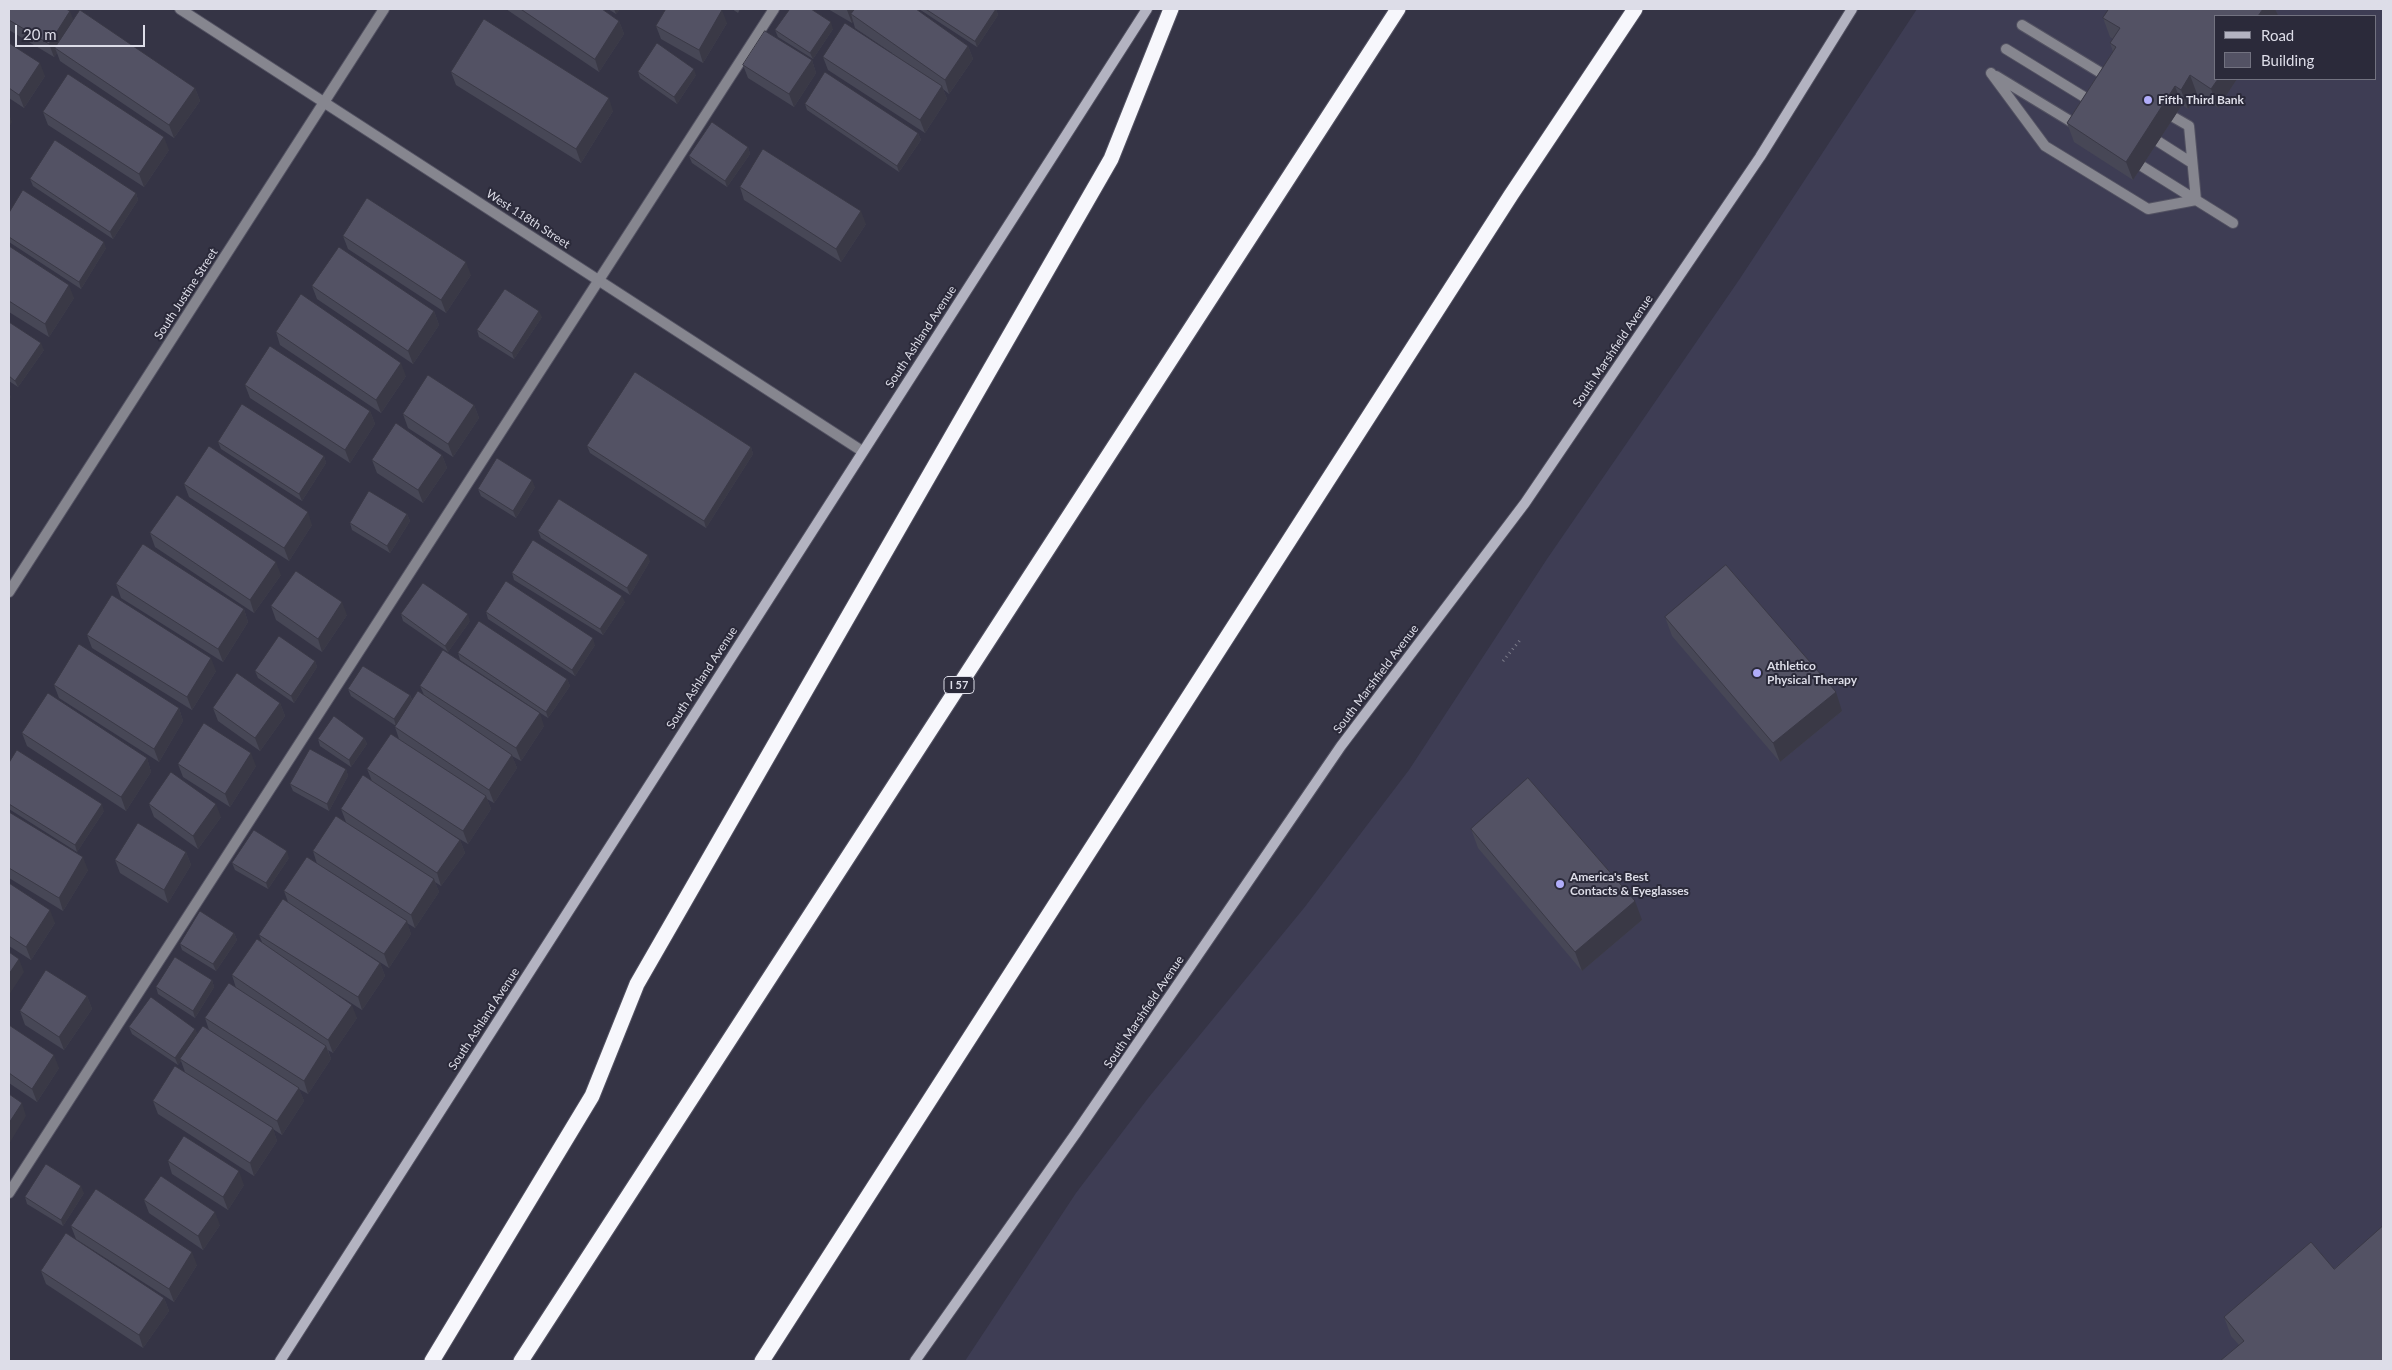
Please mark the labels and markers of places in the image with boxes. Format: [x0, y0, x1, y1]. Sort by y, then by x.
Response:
place label: Fifth Third Bank [2158, 93, 2244, 107]
marker: Fifth Third Bank [2142, 94, 2154, 106]
place label: Athletico Physical Therapy [1767, 659, 1857, 687]
marker: Athletico Physical Therapy [1751, 667, 1763, 679]
place label: America's Best Contacts & Eyeglasses [1570, 870, 1689, 898]
marker: America's Best Contacts & Eyeglasses [1554, 878, 1566, 890]

